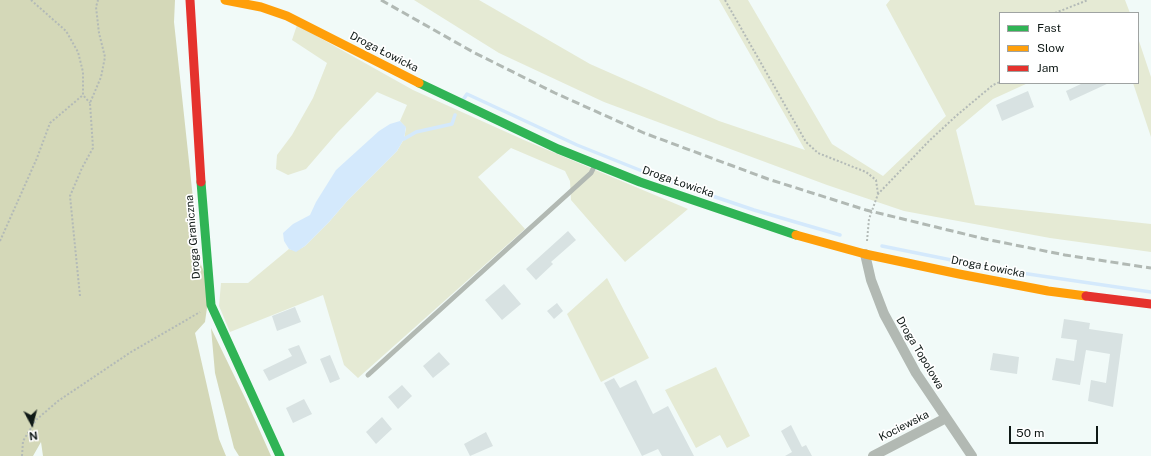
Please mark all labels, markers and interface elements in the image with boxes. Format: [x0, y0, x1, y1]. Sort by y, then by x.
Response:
legend [999, 12, 1139, 84]
text: Fast [1037, 21, 1061, 35]
street label: Droga Łowicka [348, 29, 420, 75]
text: Slow [1037, 41, 1064, 55]
text: Jam [1037, 61, 1059, 75]
street label: Droga Łowicka [640, 164, 716, 200]
street label: Droga Graniczna [183, 194, 203, 280]
street label: Droga Łowicka [950, 253, 1026, 281]
street label: Droga Topolowa [893, 314, 947, 392]
north arrow [12, 404, 52, 444]
street label: Kociewska [877, 408, 931, 444]
scale bar [1011, 418, 1100, 444]
text: 50 m [1016, 426, 1044, 440]
text: N [28, 429, 38, 442]

